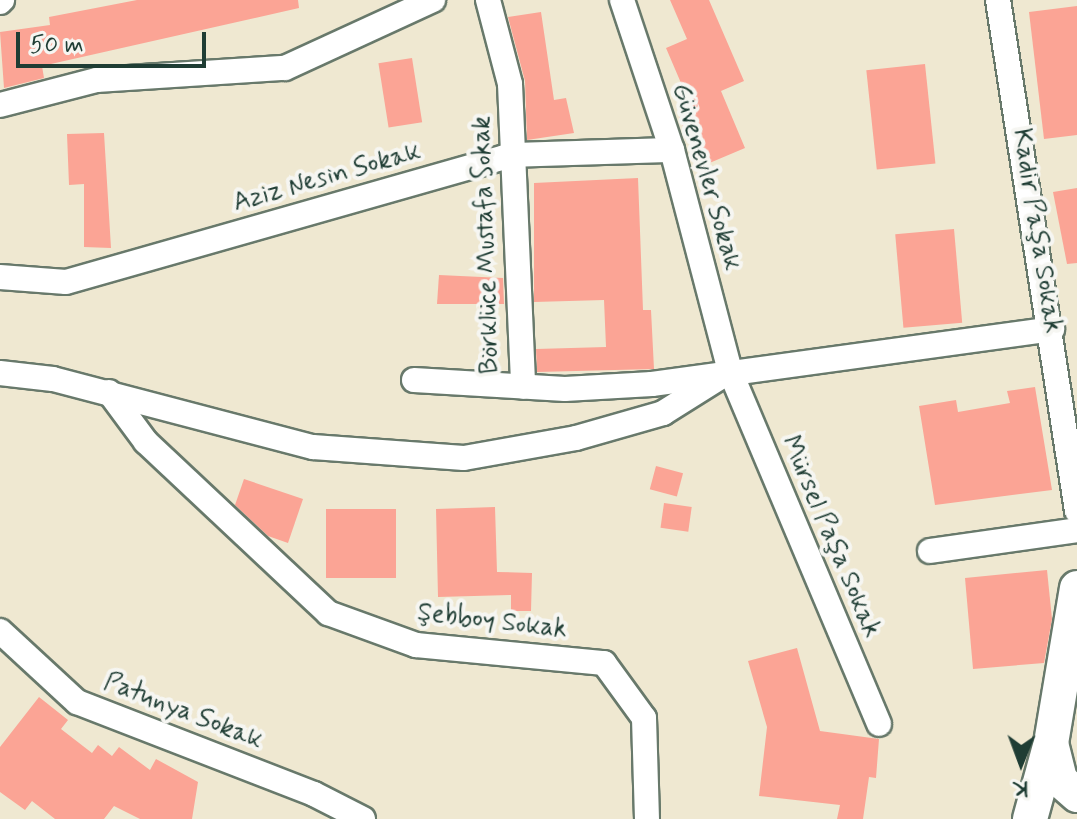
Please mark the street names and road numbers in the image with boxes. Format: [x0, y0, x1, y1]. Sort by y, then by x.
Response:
street label: Güvenevler Sokak [664, 80, 748, 274]
street label: Börklüce Mustafa Sokak [467, 113, 507, 377]
street label: Kadir Paşa Sokak [1005, 129, 1067, 333]
street label: Aziz Nesin Sokak [228, 136, 426, 220]
street label: Mürsel Paşa Sokak [774, 433, 886, 641]
street label: Şebboy Sokak [415, 597, 569, 647]
street label: Patunya Sokak [100, 668, 266, 756]

